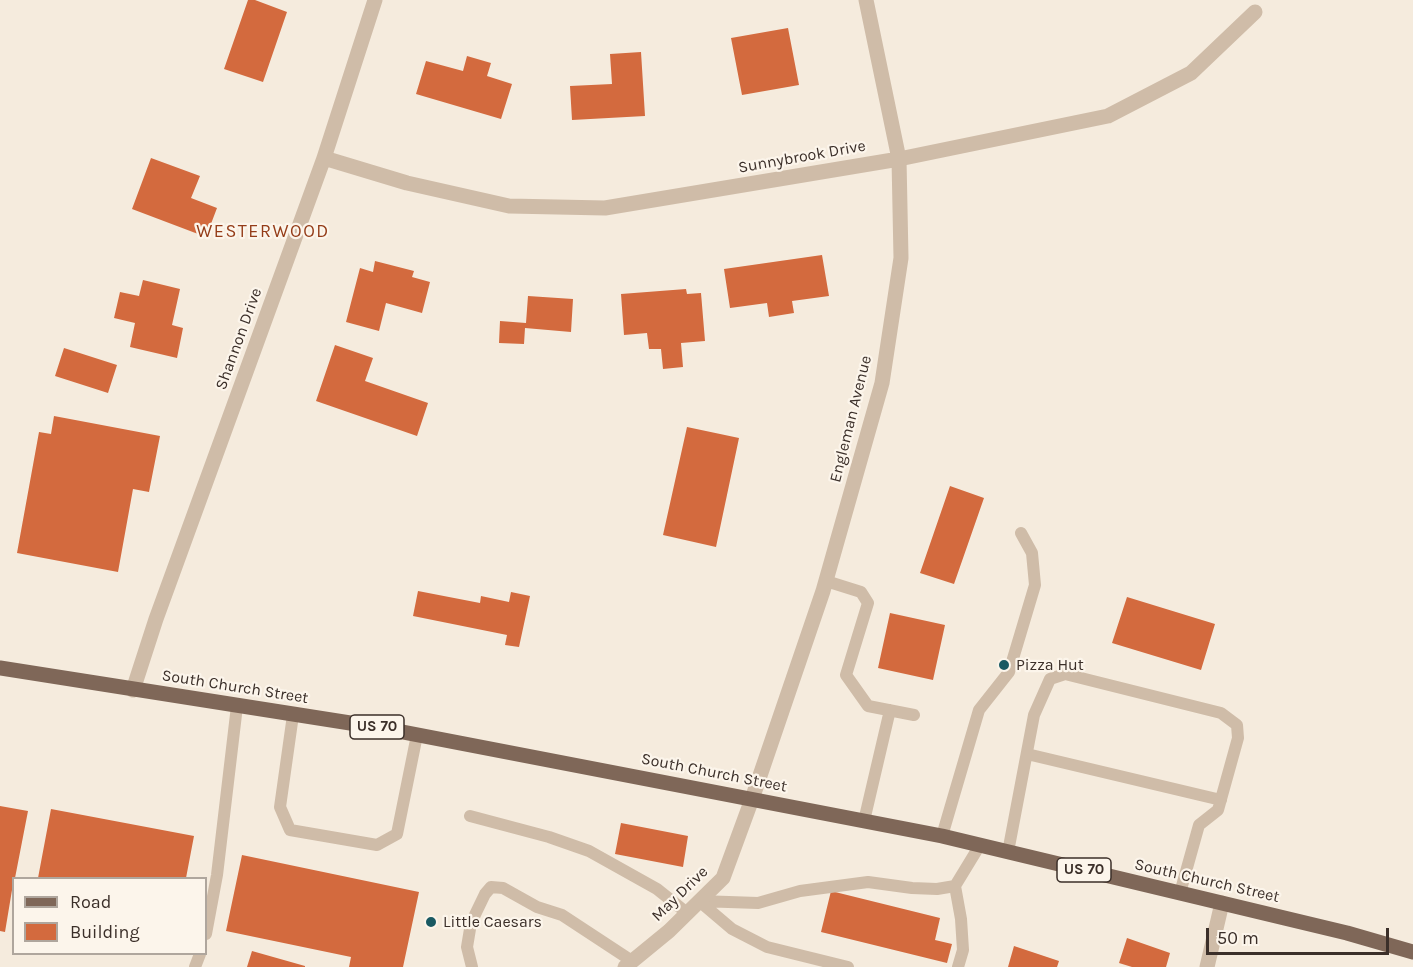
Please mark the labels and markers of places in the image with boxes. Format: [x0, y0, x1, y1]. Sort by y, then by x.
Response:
place label: Pizza Hut [1016, 655, 1084, 675]
marker: Pizza Hut [997, 658, 1011, 672]
place label: Little Caesars [443, 912, 542, 932]
marker: Little Caesars [424, 915, 438, 929]

